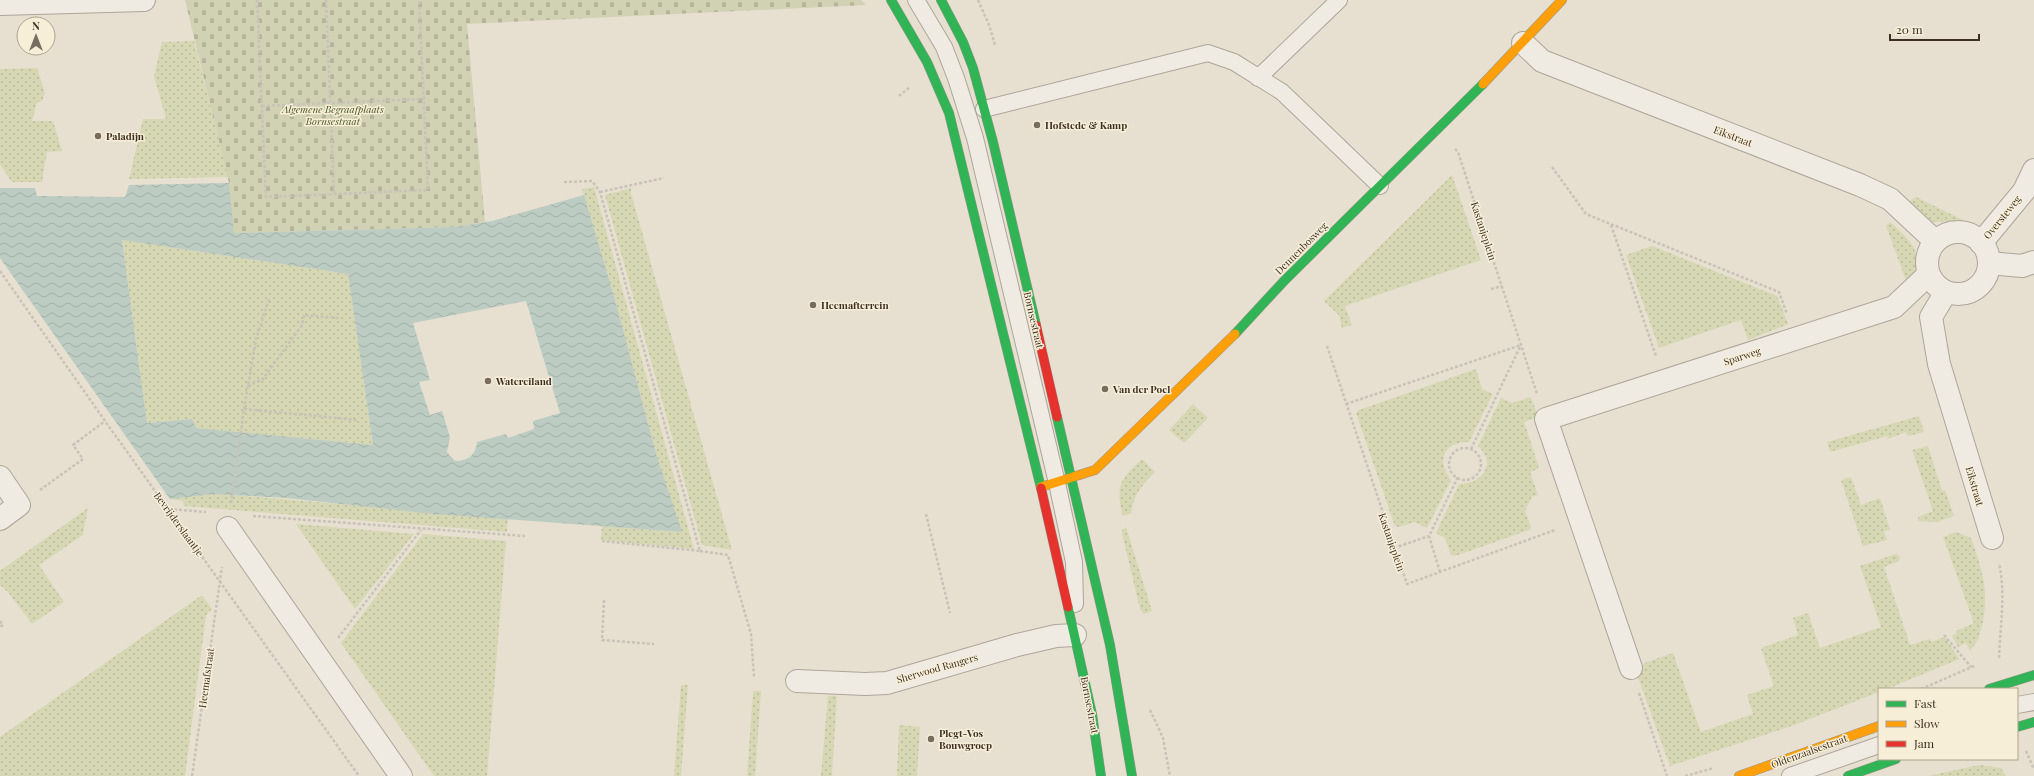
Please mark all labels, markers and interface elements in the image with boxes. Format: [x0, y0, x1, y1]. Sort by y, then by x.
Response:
north arrow [16, 16, 56, 56]
scale bar [1890, 16, 1979, 42]
text: N [32, 18, 40, 33]
text: 20 m [1896, 21, 1923, 37]
park label: Algemene Begraafplaats Bornsestraat [281, 102, 384, 128]
place label: Hofstede & Kamp [1045, 118, 1127, 132]
marker: Hofstede & Kamp [1032, 120, 1042, 130]
street label: Eikstraat [1712, 122, 1755, 150]
place label: Paladijn [106, 129, 145, 143]
marker: Paladijn [93, 131, 103, 141]
street label: Oversteweg [1980, 192, 2024, 242]
street label: Kastanjeplein [1468, 200, 1500, 262]
street label: Dennenbosweg [1272, 218, 1331, 277]
street label: Bornsestraat [1021, 290, 1047, 350]
place label: Heemafterrein [821, 298, 889, 312]
marker: Heemafterrein [808, 300, 818, 310]
street label: Sparweg [1721, 343, 1763, 369]
place label: Watereiland [495, 374, 552, 388]
marker: Watereiland [483, 376, 493, 386]
place label: Van der Poel [1112, 382, 1170, 396]
marker: Van der Poel [1100, 384, 1110, 394]
street label: Eikstraat [1963, 465, 1987, 508]
street label: Bevrijderslaantje [151, 489, 207, 559]
street label: Kastanjeplein [1375, 511, 1409, 573]
street label: Heemafstraat [195, 647, 217, 709]
street label: Sherwood Rangers [895, 650, 979, 686]
street label: Bornsestraat [1078, 675, 1102, 735]
legend [1878, 688, 2018, 760]
text: Fast [1914, 695, 1937, 711]
text: Slow [1914, 715, 1940, 731]
place label: Plegt-Vos Bouwgroep [939, 726, 992, 752]
street label: Oldenzaalsestraat [1769, 731, 1849, 771]
marker: Plegt-Vos Bouwgroep [926, 734, 936, 744]
text: Jam [1913, 735, 1935, 751]

